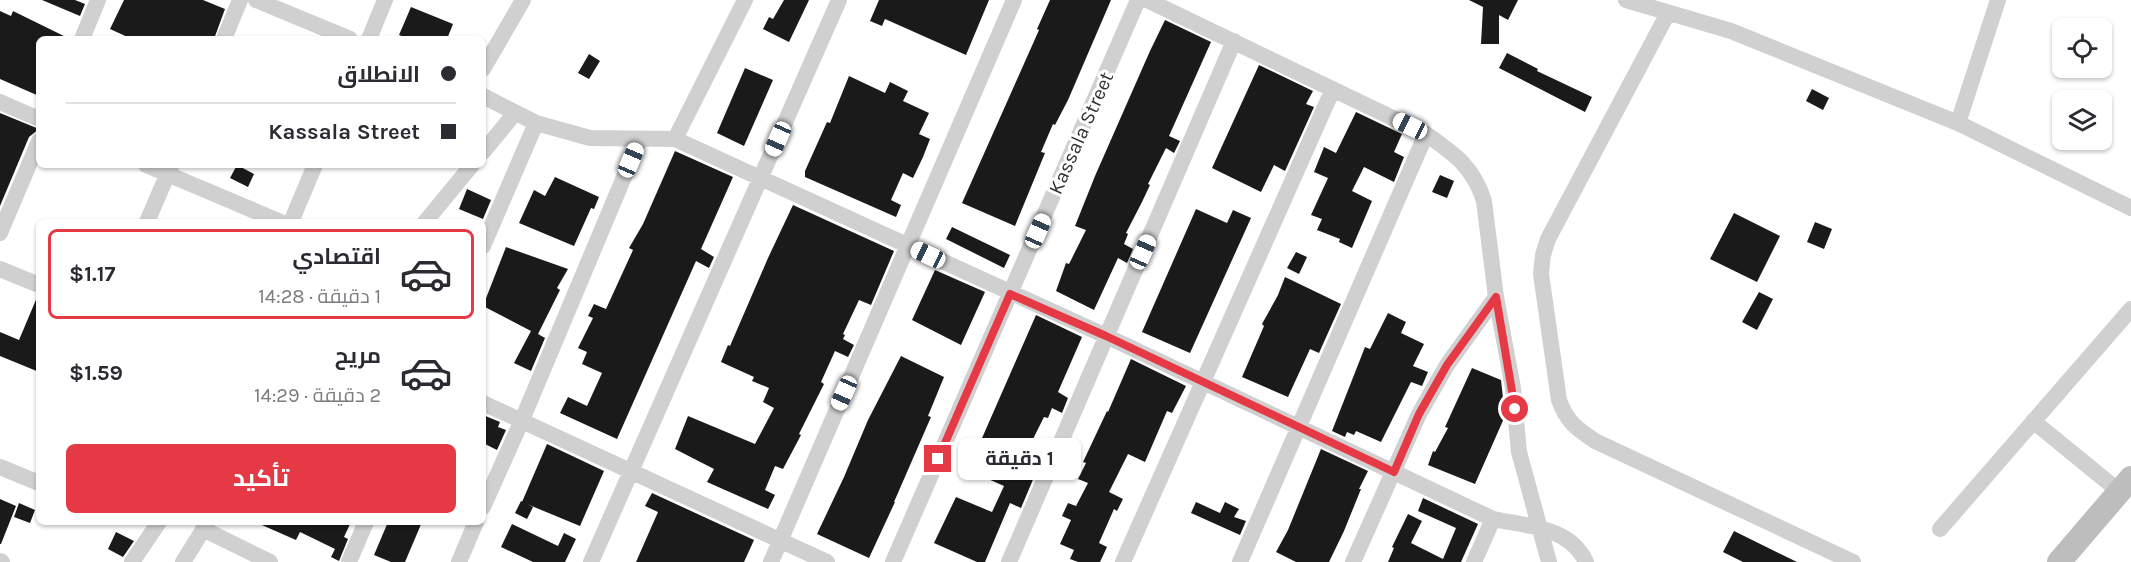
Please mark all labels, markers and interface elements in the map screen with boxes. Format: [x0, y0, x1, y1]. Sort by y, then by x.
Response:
map controls [2052, 18, 2112, 150]
button: locate [2052, 18, 2112, 78]
text: الانطلاق [337, 62, 420, 88]
street label: Kassala Street [1044, 68, 1118, 198]
button: layers [2052, 90, 2112, 150]
car [1390, 110, 1430, 142]
text: Kassala Street [268, 119, 420, 145]
car [762, 119, 794, 159]
car [616, 140, 646, 180]
car [1022, 211, 1054, 251]
car [1127, 232, 1159, 272]
car [908, 239, 948, 271]
text: اقتصادي [292, 244, 381, 270]
icon: car [399, 247, 453, 301]
text: $1.17 [69, 261, 116, 287]
text: 1 دقيقة · 14:28 [258, 285, 381, 308]
text: مريح [335, 343, 381, 369]
icon: car [399, 346, 453, 400]
text: $1.59 [69, 360, 123, 386]
car [828, 373, 860, 413]
text: 2 دقيقة · 14:29 [254, 384, 381, 407]
route start [1501, 395, 1528, 422]
callout: 1 دقيقة [959, 438, 1082, 480]
button: تأكيد [66, 444, 456, 513]
route end [924, 445, 951, 472]
text: 1 دقيقة [985, 447, 1054, 470]

